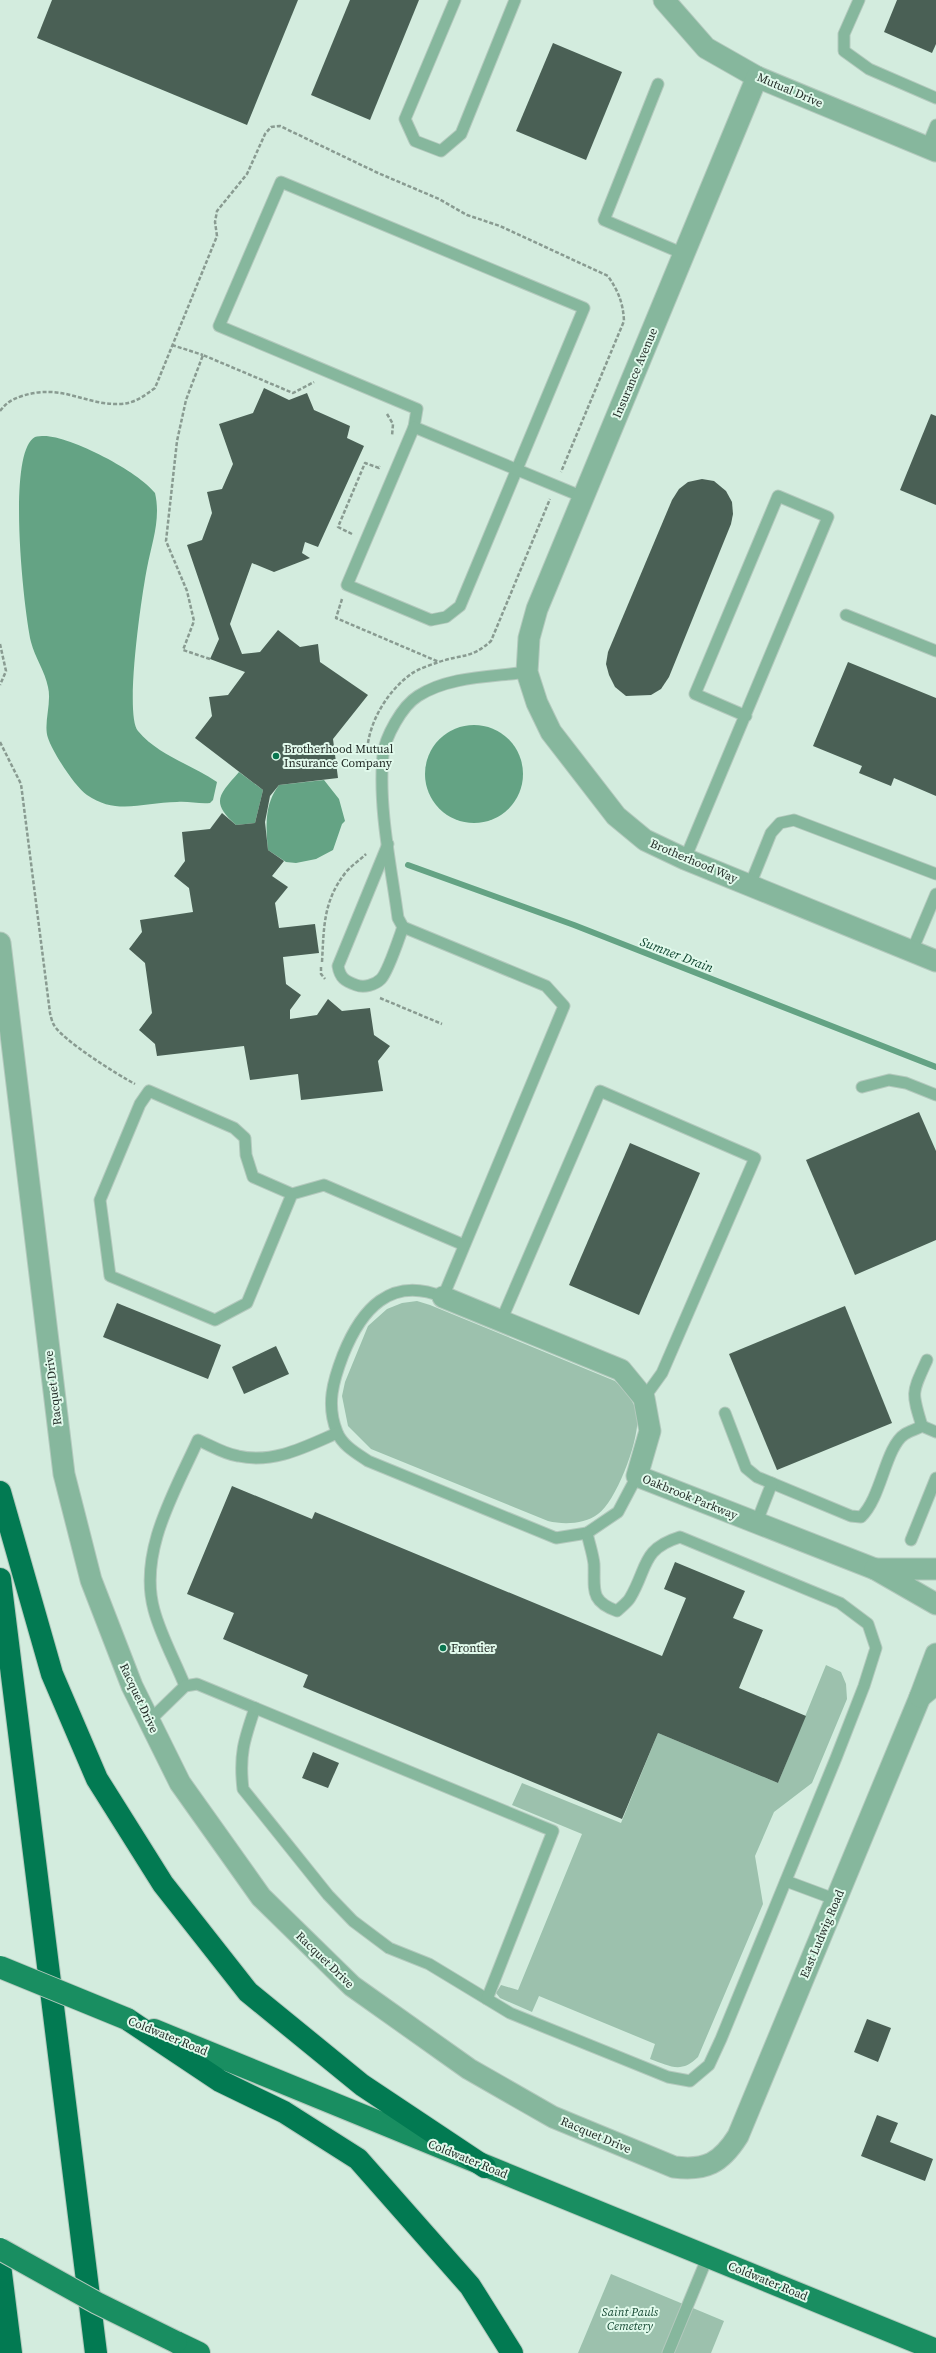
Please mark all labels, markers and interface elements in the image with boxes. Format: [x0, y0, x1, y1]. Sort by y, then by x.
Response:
street label: Mutual Drive [755, 69, 825, 111]
street label: Insurance Avenue [609, 326, 661, 420]
place label: Brotherhood Mutual Insurance Company [284, 741, 394, 771]
marker: Brotherhood Mutual Insurance Company [271, 751, 281, 761]
street label: Brotherhood Way [648, 835, 741, 887]
water label: Sumner Drain [638, 933, 716, 976]
street label: Racquet Drive [40, 1350, 66, 1426]
street label: Oakbrook Parkway [640, 1471, 741, 1524]
place label: Frontier [451, 1640, 495, 1656]
marker: Frontier [438, 1643, 448, 1653]
street label: Racquet Drive [116, 1661, 162, 1735]
street label: East Ludwig Road [796, 1887, 848, 1981]
street label: Racquet Drive [292, 1928, 358, 1992]
street label: Coldwater Road [126, 2013, 210, 2059]
street label: Racquet Drive [558, 2113, 634, 2157]
street label: Coldwater Road [426, 2136, 510, 2182]
street label: Coldwater Road [726, 2258, 810, 2304]
park label: Saint Pauls Cemetery [602, 2304, 659, 2334]

